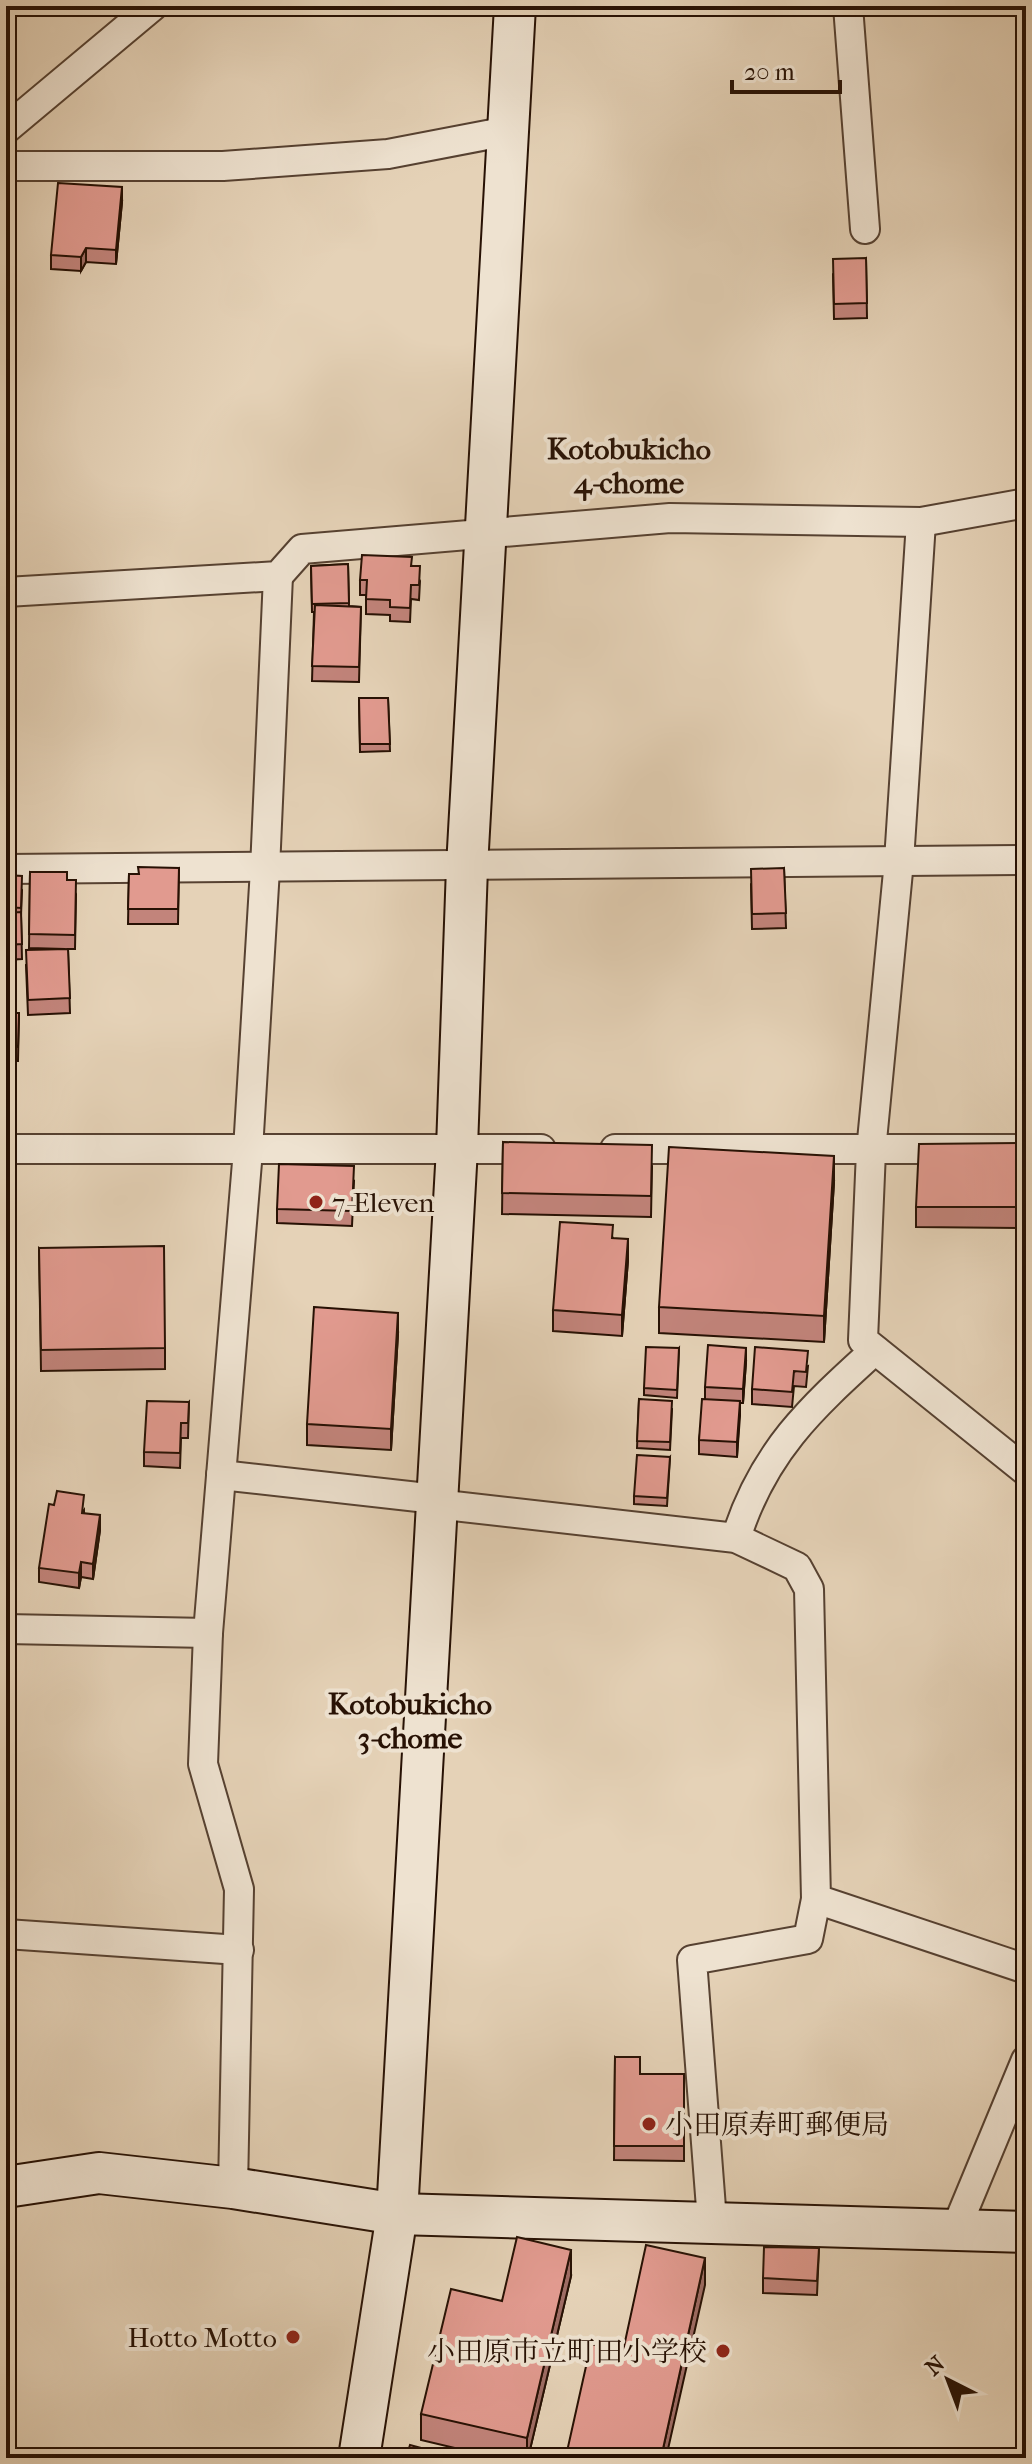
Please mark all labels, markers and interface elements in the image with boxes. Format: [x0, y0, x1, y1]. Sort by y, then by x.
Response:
scale bar [732, 44, 840, 94]
text: 20 m [744, 58, 795, 86]
district label: Kotobukicho 4-chome [547, 432, 711, 502]
place label: 7-Eleven [332, 1186, 435, 1219]
marker: 7-Eleven [307, 1193, 325, 1211]
district label: Kotobukicho 3-chome [328, 1687, 492, 1756]
place label: 小田原寿町郵便局 [665, 2108, 889, 2141]
marker: 小田原寿町郵便局 [640, 2115, 658, 2133]
place label: Hotto Motto [127, 2321, 277, 2354]
marker: Hotto Motto [284, 2328, 302, 2346]
place label: 小田原市立町田小学校 [427, 2335, 707, 2368]
north arrow [908, 2340, 988, 2420]
marker: 小田原市立町田小学校 [714, 2342, 732, 2360]
text: N [920, 2350, 950, 2381]

